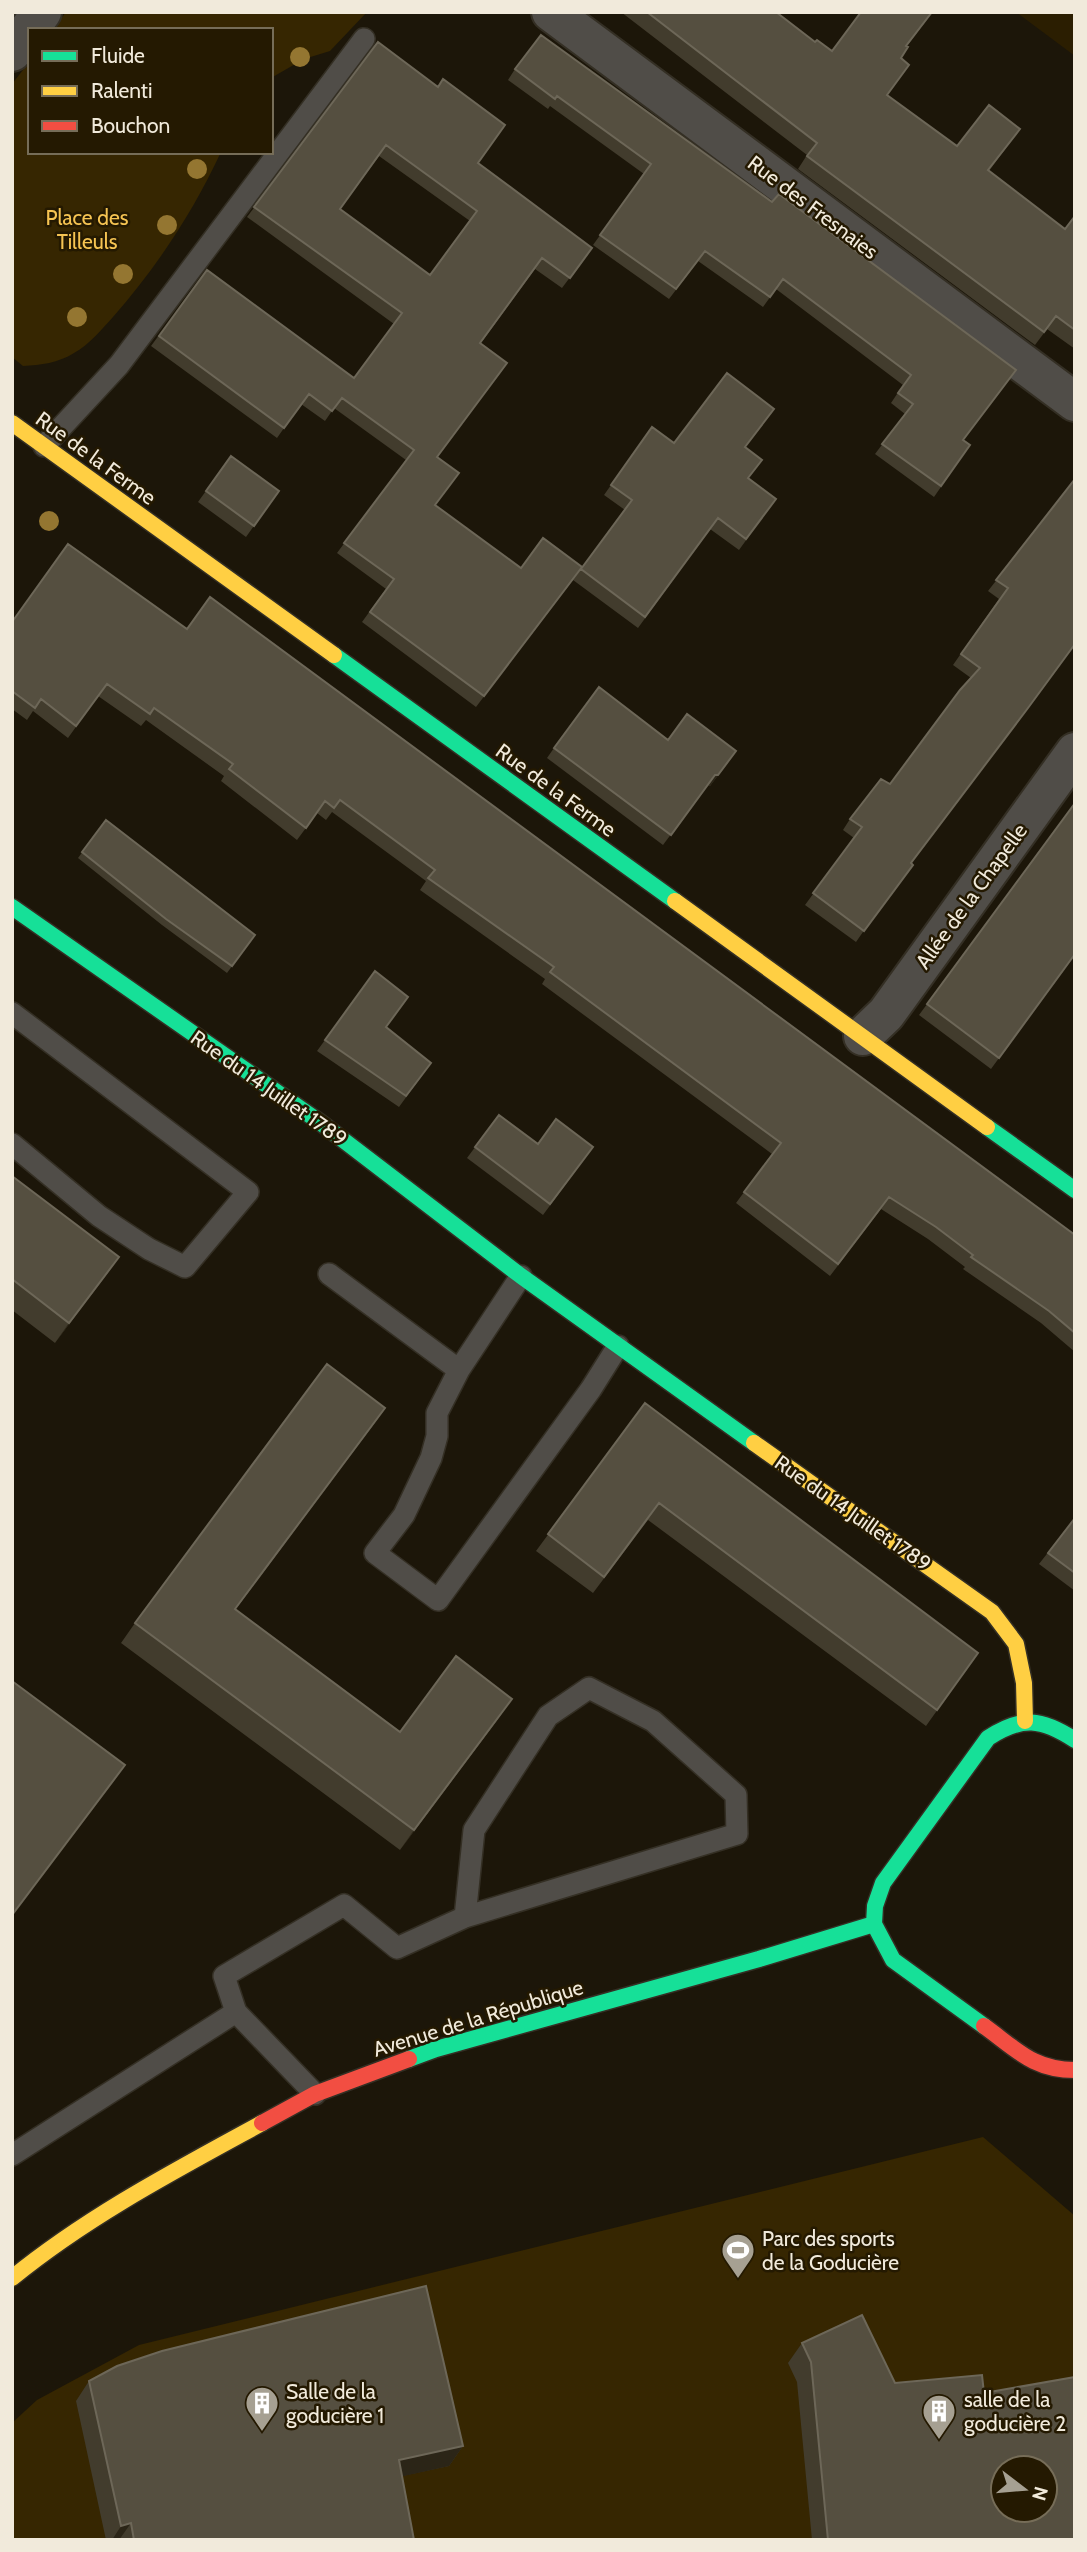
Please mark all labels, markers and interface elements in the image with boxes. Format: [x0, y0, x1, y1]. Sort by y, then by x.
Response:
legend [28, 28, 273, 154]
text: Fluide [91, 43, 145, 68]
text: Ralenti [91, 78, 152, 103]
text: Bouchon [91, 113, 170, 138]
street label: Rue des Fresnaies [743, 150, 883, 264]
park label: Place des Tilleuls [46, 205, 129, 254]
street label: Rue de la Ferme [31, 406, 161, 510]
street label: Rue de la Ferme [491, 738, 621, 842]
street label: Allée de la Chapelle [910, 818, 1032, 973]
street label: Rue du 14 Juillet 1789 [186, 1025, 352, 1151]
street label: Rue du 14 Juillet 1789 [770, 1450, 936, 1576]
street label: Avenue de la République [370, 1974, 586, 2062]
place label: Parc des sports de la Goducière [762, 2226, 899, 2275]
sports icon: Parc des sports de la Goducière [719, 2231, 757, 2280]
place label: Salle de la goducière 1 [286, 2379, 384, 2428]
building icon: Salle de la goducière 1 [243, 2384, 281, 2433]
place label: salle de la goducière 2 [964, 2387, 1066, 2436]
building icon: salle de la goducière 2 [920, 2392, 958, 2441]
north arrow [989, 2454, 1059, 2524]
text: N [1027, 2484, 1053, 2503]

